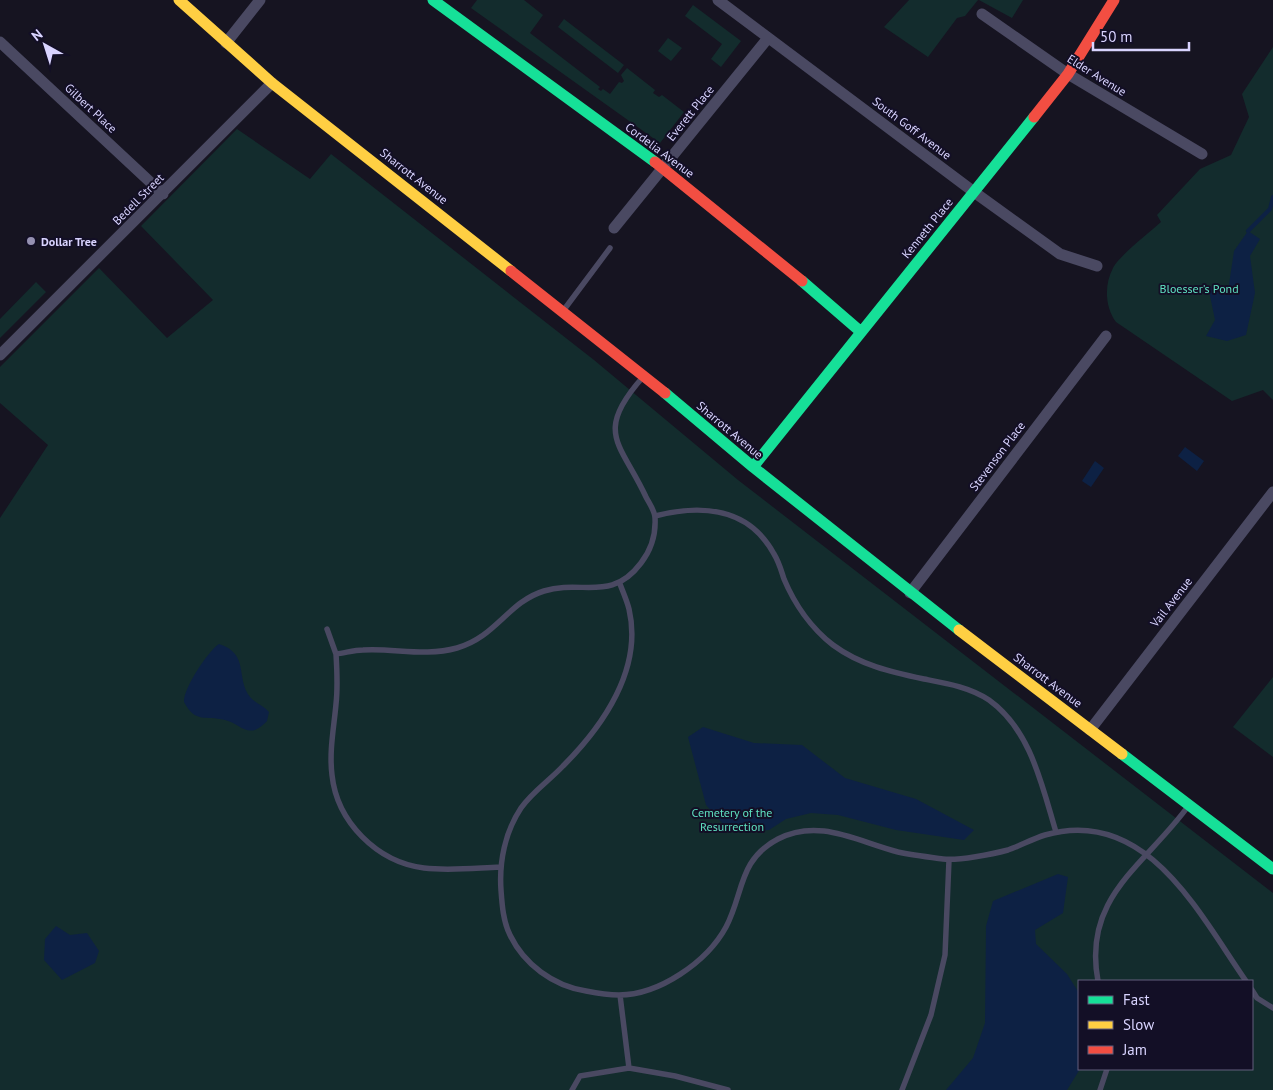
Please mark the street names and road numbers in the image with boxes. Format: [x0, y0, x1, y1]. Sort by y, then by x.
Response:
street label: Elder Avenue [1065, 51, 1129, 99]
street label: Gilbert Place [62, 80, 120, 136]
street label: Everett Place [663, 82, 717, 144]
street label: South Goff Avenue [870, 94, 954, 162]
street label: Cordelia Avenue [623, 119, 697, 181]
street label: Sharrott Avenue [377, 145, 451, 207]
street label: Bedell Street [109, 170, 167, 228]
street label: Kenneth Place [898, 195, 956, 261]
street label: Sharrott Avenue [694, 398, 766, 462]
street label: Stevenson Place [966, 418, 1028, 494]
street label: Vail Avenue [1146, 574, 1195, 631]
street label: Sharrott Avenue [1011, 649, 1085, 711]

